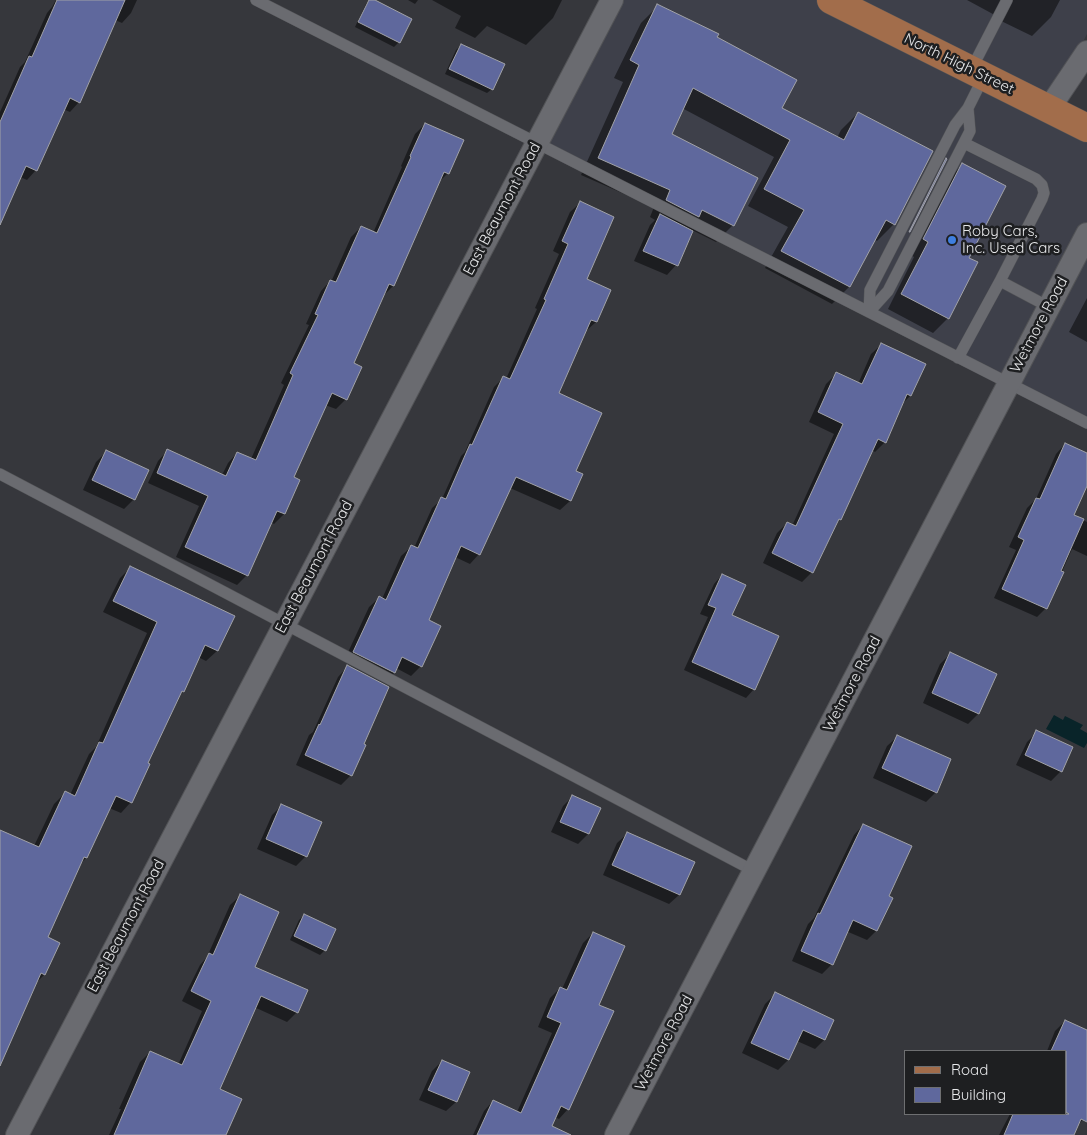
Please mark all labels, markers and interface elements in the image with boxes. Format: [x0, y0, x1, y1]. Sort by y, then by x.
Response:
street label: North High Street [901, 30, 1017, 98]
street label: East Beaumont Road [459, 140, 545, 278]
place label: Roby Cars, Inc. Used Cars [962, 222, 1060, 257]
marker: Roby Cars, Inc. Used Cars [946, 234, 958, 246]
street label: Wetmore Road [1006, 274, 1072, 376]
street label: East Beaumont Road [271, 498, 357, 636]
street label: Wetmore Road [819, 633, 885, 735]
street label: East Beaumont Road [83, 857, 169, 995]
street label: Wetmore Road [631, 992, 697, 1094]
legend [904, 1050, 1067, 1115]
text: Road [951, 1060, 988, 1079]
text: Building [951, 1085, 1006, 1104]

